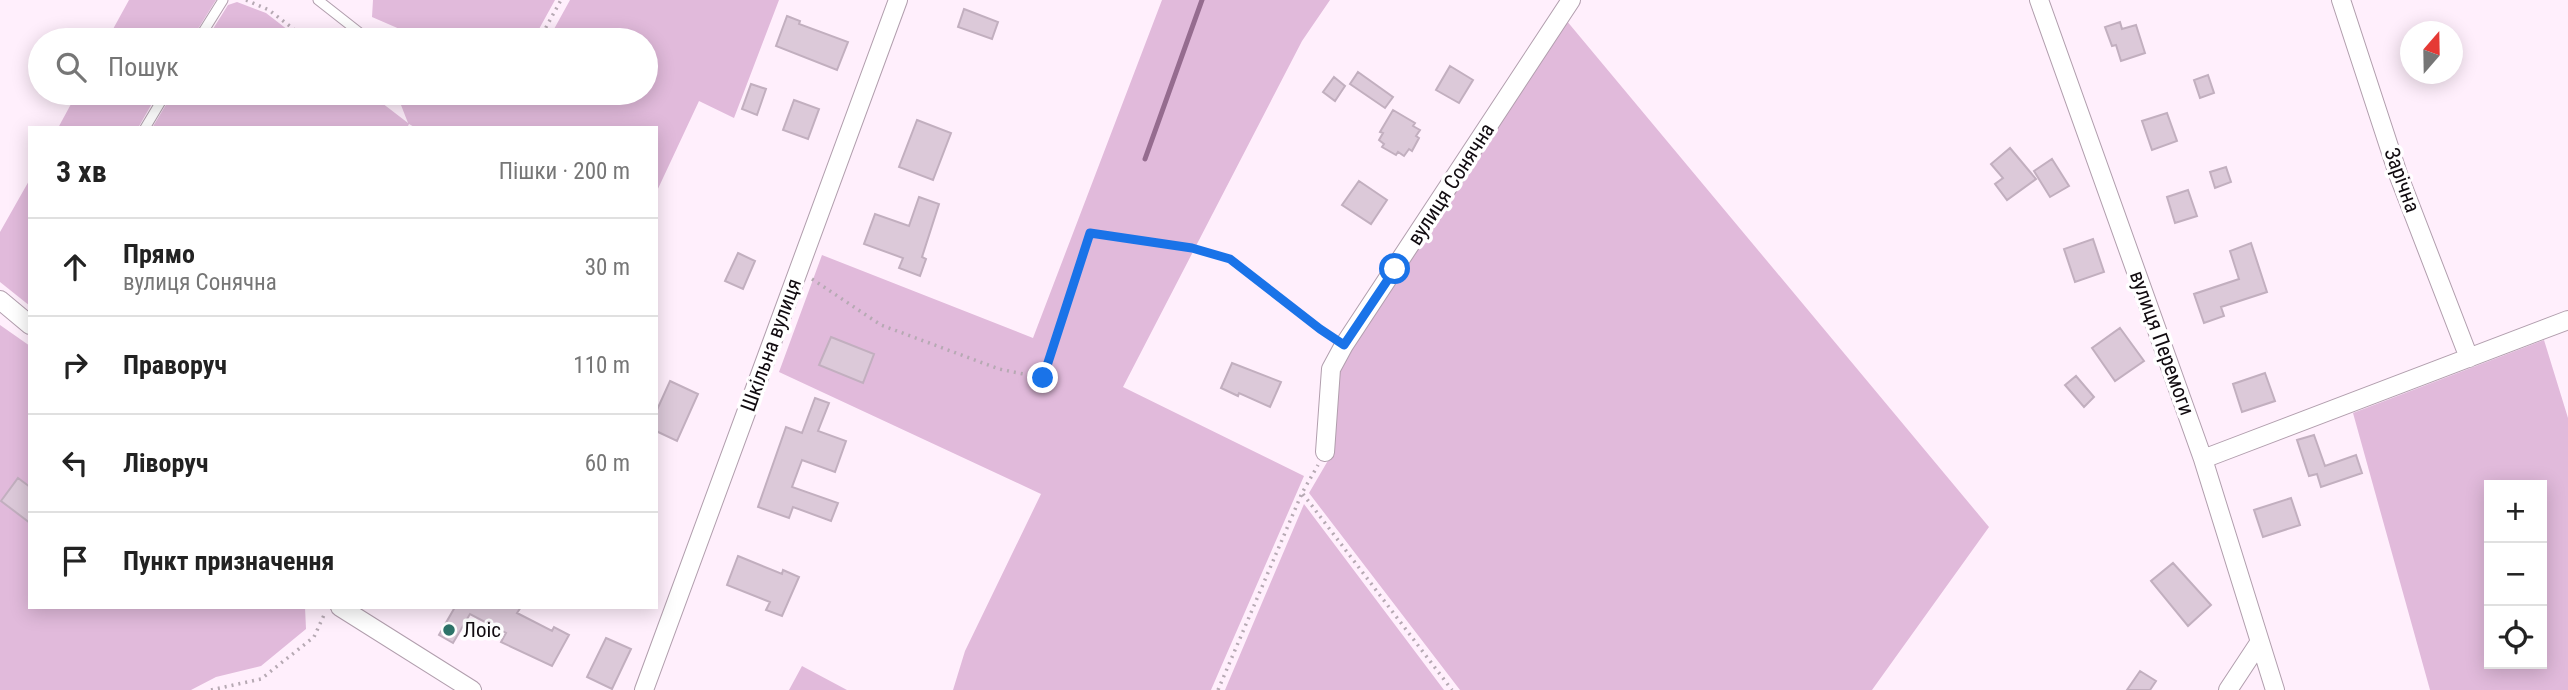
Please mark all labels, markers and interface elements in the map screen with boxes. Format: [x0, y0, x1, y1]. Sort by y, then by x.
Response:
north arrow [2400, 21, 2463, 84]
search box [28, 28, 658, 105]
icon: search [52, 48, 90, 86]
text: Пошук [108, 52, 179, 82]
street label: вулиця Сонячна [1403, 119, 1499, 249]
street label: Зарічна [2379, 144, 2425, 216]
text: 3 хв [56, 154, 107, 189]
text: Пішки · 200 m [499, 158, 630, 185]
text: Прямо [123, 239, 195, 269]
icon: ahead [56, 248, 94, 286]
route start [1379, 253, 1410, 284]
text: 30 m [585, 254, 630, 281]
street label: вулиця Перемоги [2125, 267, 2199, 419]
text: вулиця Сонячна [123, 269, 277, 296]
street label: Шкільна вулиця [736, 275, 806, 415]
icon: right [56, 346, 94, 384]
text: Праворуч [123, 350, 227, 380]
text: 110 m [573, 352, 630, 379]
route end [1027, 362, 1058, 393]
icon: left [56, 444, 94, 482]
text: Ліворуч [123, 448, 208, 478]
text: 60 m [585, 450, 630, 477]
map controls [2484, 480, 2547, 669]
button: + [2484, 480, 2547, 543]
icon: arrive [56, 542, 94, 580]
button: − [2484, 543, 2547, 606]
text: Пункт призначення [123, 546, 334, 576]
button: locate [2484, 606, 2547, 669]
place label: Лоіс [463, 618, 501, 642]
marker: Лоіс [441, 622, 457, 638]

